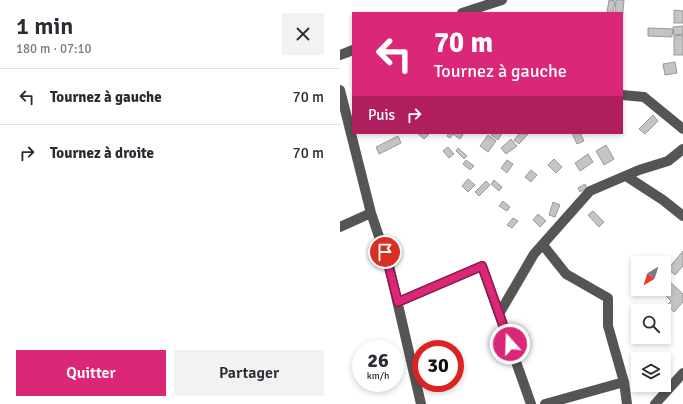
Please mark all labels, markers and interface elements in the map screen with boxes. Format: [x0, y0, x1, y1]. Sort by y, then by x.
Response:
text: 1 min [16, 11, 73, 41]
button: close [282, 13, 324, 55]
text: 70 m [434, 26, 493, 60]
icon: left [368, 28, 420, 80]
text: 180 m · 07:10 [16, 41, 92, 57]
text: Tournez à gauche [434, 60, 567, 82]
icon: left [16, 86, 38, 108]
text: Tournez à gauche [50, 88, 162, 106]
text: 70 m [293, 88, 324, 106]
icon: right [403, 104, 425, 126]
text: Puis [368, 106, 395, 124]
icon: right [16, 142, 38, 164]
text: Tournez à droite [50, 144, 154, 162]
text: 70 m [293, 144, 324, 162]
pin [368, 235, 402, 269]
icon: arrive [374, 241, 396, 263]
north arrow [631, 256, 671, 296]
map controls [631, 256, 671, 392]
button: search [631, 304, 671, 344]
position arrow [489, 323, 531, 365]
speed limit sign: 30 [412, 340, 464, 392]
text: 26 [367, 348, 389, 373]
button: Quitter [16, 350, 166, 396]
button: Partager [174, 350, 324, 396]
button: layers [631, 352, 671, 392]
text: km/h [367, 370, 389, 382]

